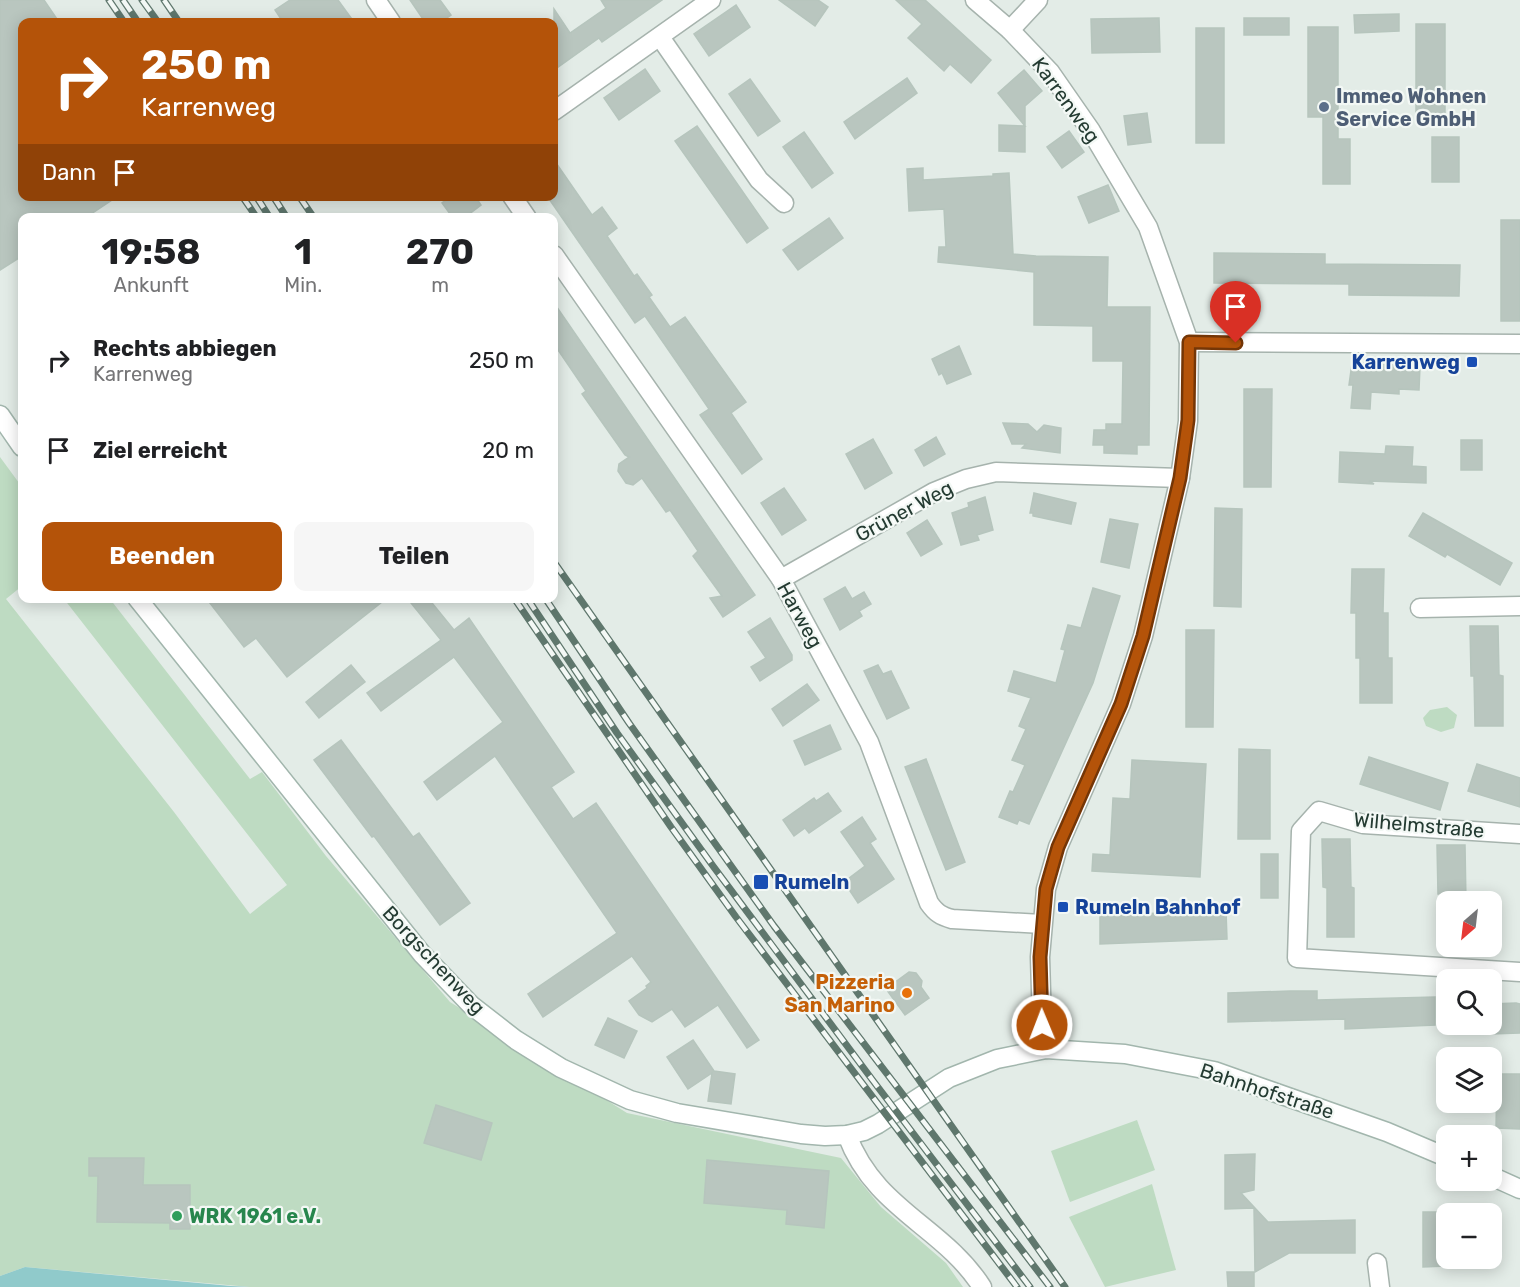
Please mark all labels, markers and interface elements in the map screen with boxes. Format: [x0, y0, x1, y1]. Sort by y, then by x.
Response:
text: 250 m [141, 40, 271, 90]
icon: right [42, 42, 120, 120]
street label: Karrenweg [1027, 52, 1105, 148]
place label: Immeo Wohnen Service GmbH [1336, 84, 1486, 131]
text: Karrenweg [141, 91, 276, 123]
marker: Immeo Wohnen Service GmbH [1317, 100, 1331, 114]
icon: arrive [108, 156, 141, 189]
text: Dann [42, 159, 96, 186]
text: 19:58 [102, 230, 201, 273]
text: 1 [294, 230, 312, 273]
text: 270 [406, 230, 474, 273]
text: Ankunft [113, 273, 189, 297]
text: Min. [284, 273, 322, 297]
text: m [431, 273, 449, 297]
pin [1210, 281, 1261, 343]
icon: arrive [1219, 290, 1252, 323]
text: Rechts abbiegen [93, 335, 277, 362]
icon: right [42, 344, 75, 377]
text: 250 m [469, 347, 534, 374]
place label: Karrenweg [1351, 350, 1460, 374]
marker: Karrenweg [1465, 355, 1479, 369]
text: Karrenweg [93, 362, 193, 386]
icon: arrive [42, 434, 75, 467]
text: Ziel erreicht [93, 437, 227, 464]
text: 20 m [482, 437, 534, 464]
street label: Grüner Weg [851, 475, 957, 547]
button: Beenden [42, 522, 282, 591]
button: Teilen [294, 522, 534, 591]
street label: Harweg [772, 578, 828, 652]
street label: Wilhelmstraße [1353, 807, 1485, 843]
place label: Rumeln [774, 870, 849, 894]
marker: Rumeln [752, 873, 770, 891]
north arrow [1436, 891, 1502, 957]
map controls [1436, 891, 1502, 1269]
place label: Rumeln Bahnhof [1075, 895, 1241, 919]
marker: Rumeln Bahnhof [1056, 900, 1070, 914]
street label: Borgschenweg [378, 901, 490, 1019]
button: search [1436, 969, 1502, 1035]
place label: Pizzeria San Marino [785, 970, 895, 1017]
marker: Pizzeria San Marino [900, 986, 914, 1000]
position arrow [1010, 993, 1074, 1057]
button: layers [1436, 1047, 1502, 1113]
street label: Bahnhofstraße [1197, 1058, 1337, 1124]
button: + [1436, 1125, 1502, 1191]
button: − [1436, 1203, 1502, 1269]
place label: WRK 1961 e.V. [189, 1204, 321, 1228]
marker: WRK 1961 e.V. [170, 1209, 184, 1223]

